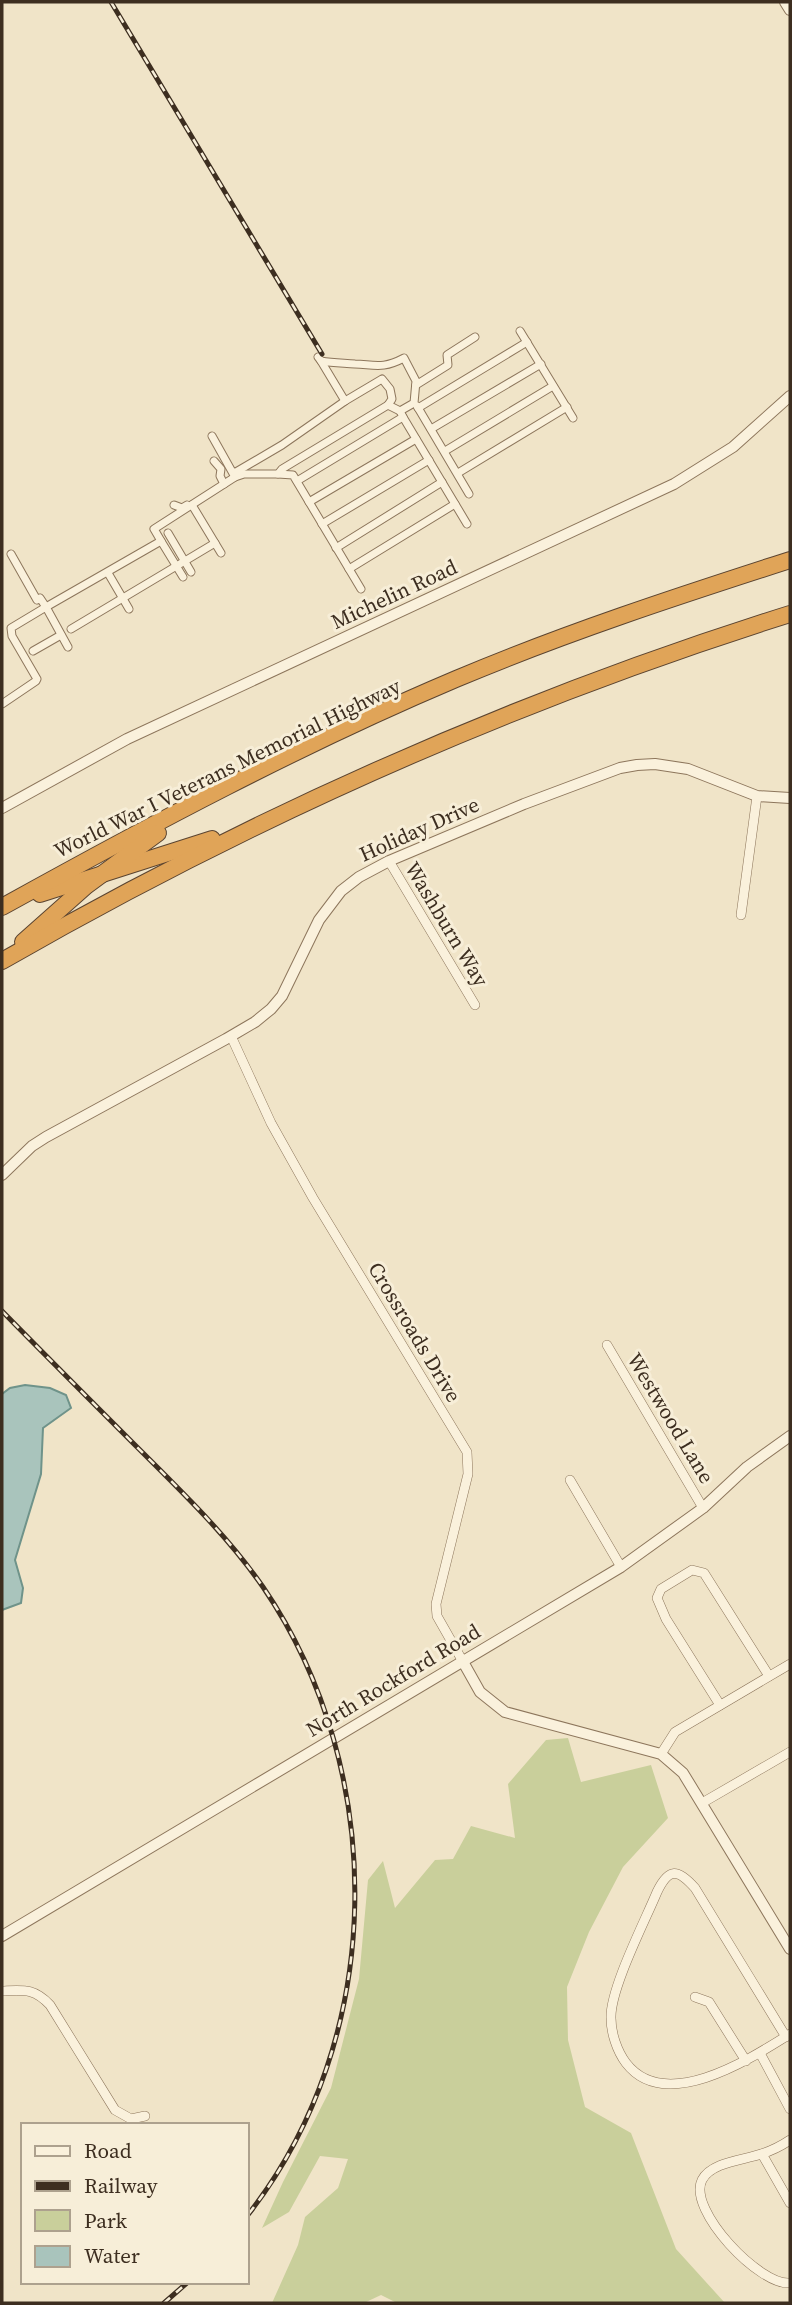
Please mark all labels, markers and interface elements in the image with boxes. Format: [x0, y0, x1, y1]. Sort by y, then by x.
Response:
street label: Michelin Road [326, 552, 462, 636]
street label: World War I Veterans Memorial Highway [49, 671, 405, 865]
street label: Holiday Drive [354, 790, 484, 868]
street label: Washburn Way [398, 856, 496, 992]
street label: Crossroads Drive [362, 1256, 468, 1408]
street label: Westwood Lane [621, 1347, 721, 1489]
street label: North Rockford Road [300, 1616, 486, 1744]
legend [21, 2123, 248, 2284]
text: Road [84, 2136, 132, 2165]
text: Railway [84, 2171, 158, 2200]
text: Park [84, 2206, 128, 2235]
text: Water [84, 2241, 140, 2270]

